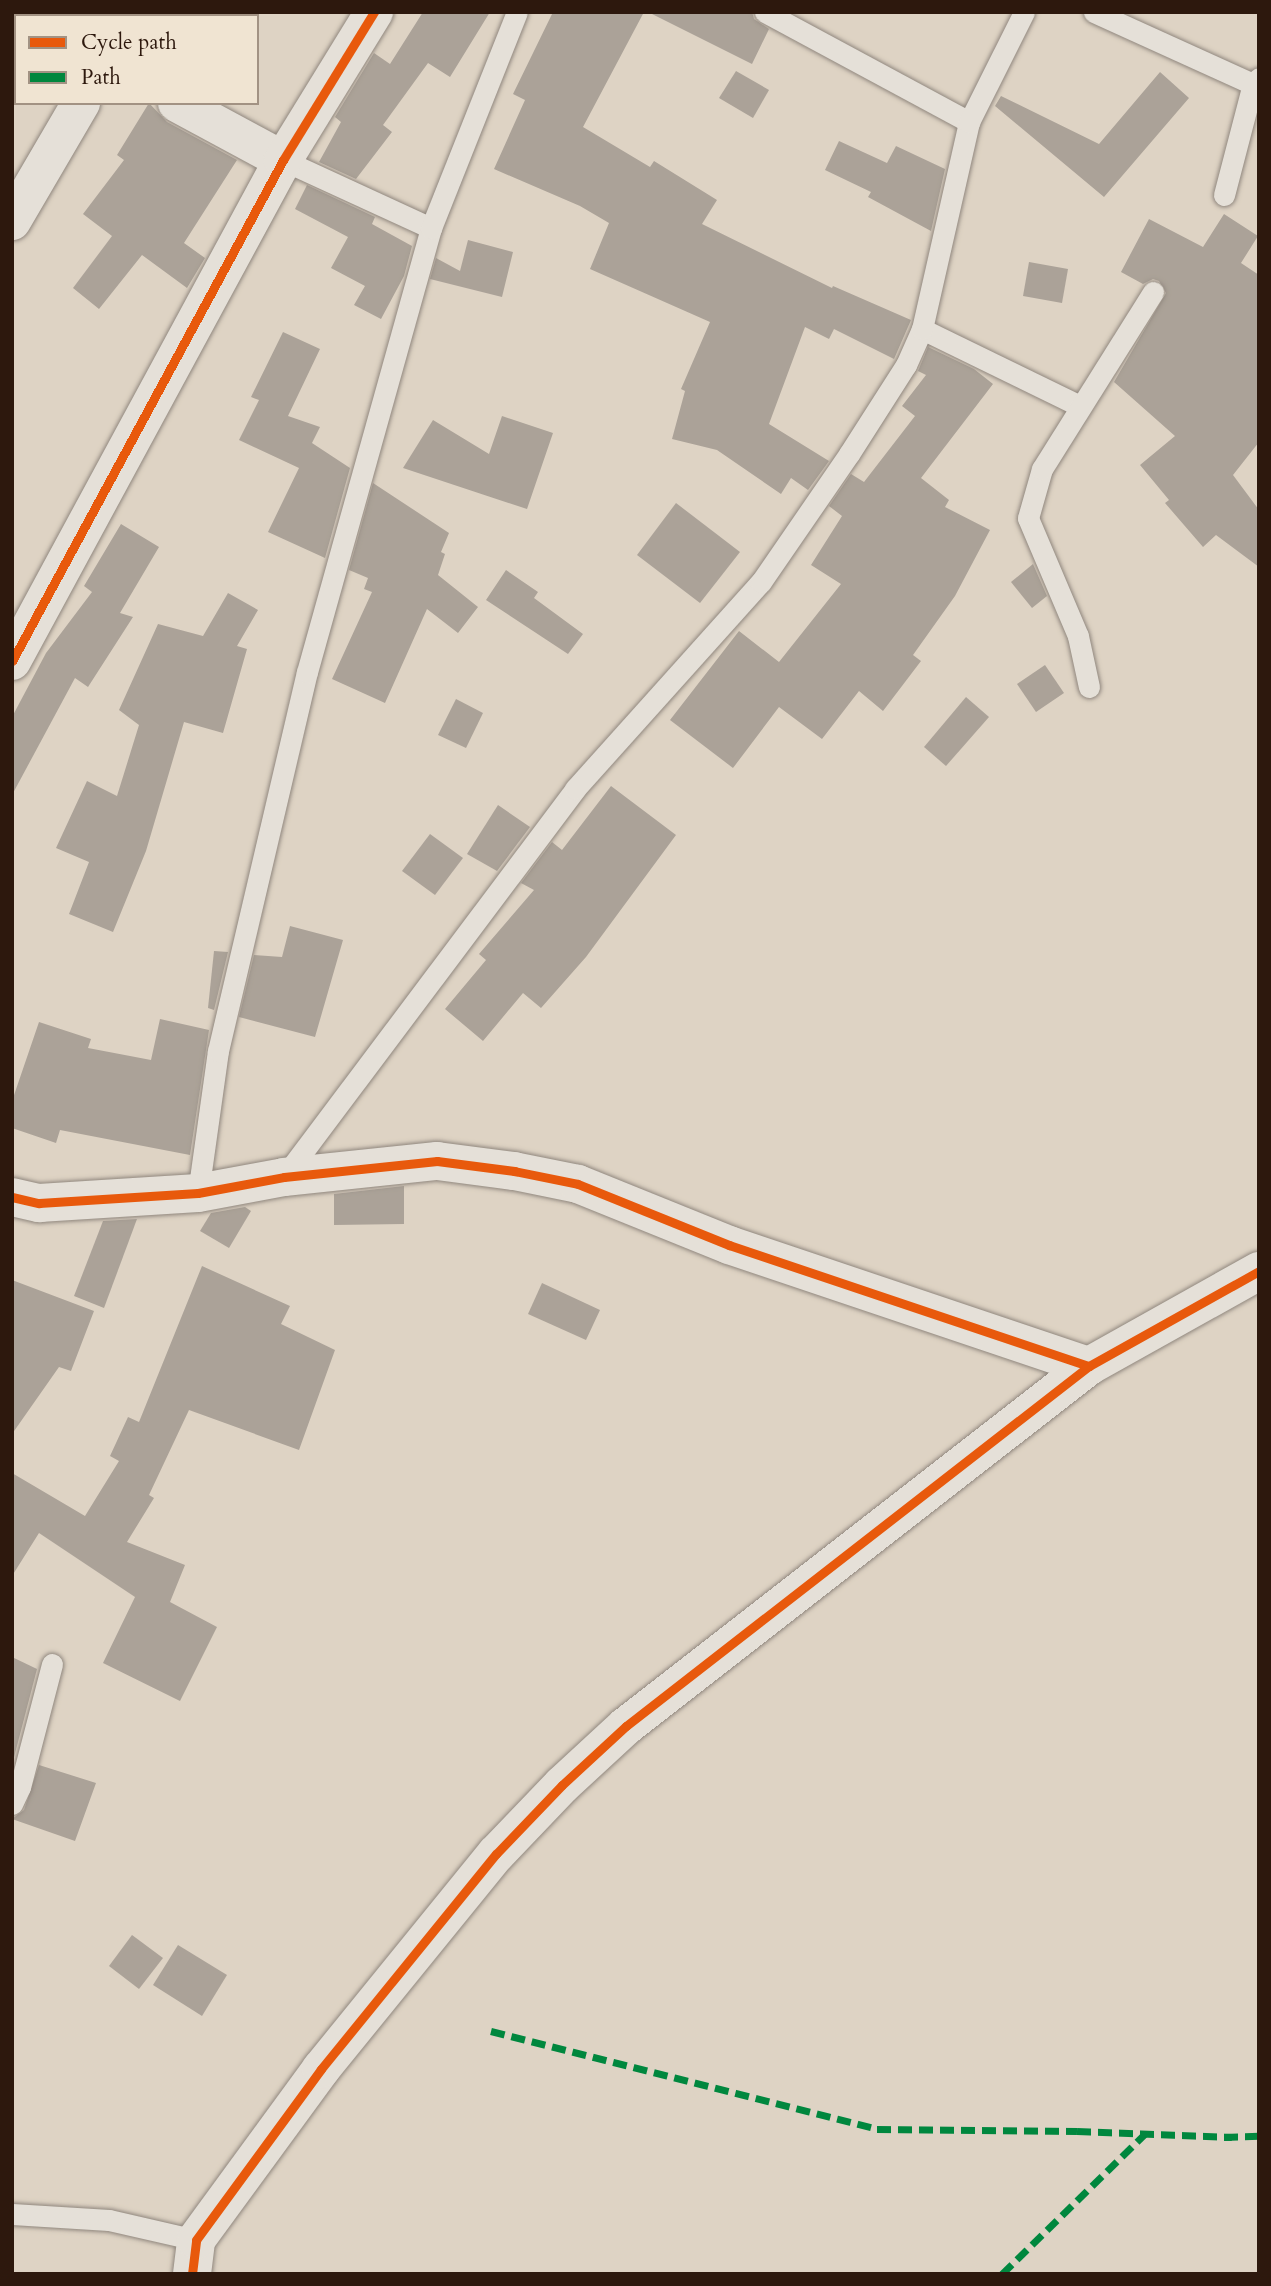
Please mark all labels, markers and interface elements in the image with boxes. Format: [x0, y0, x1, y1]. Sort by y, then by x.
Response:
legend [14, 14, 259, 105]
text: Cycle path [81, 28, 177, 57]
text: Path [81, 63, 121, 92]

